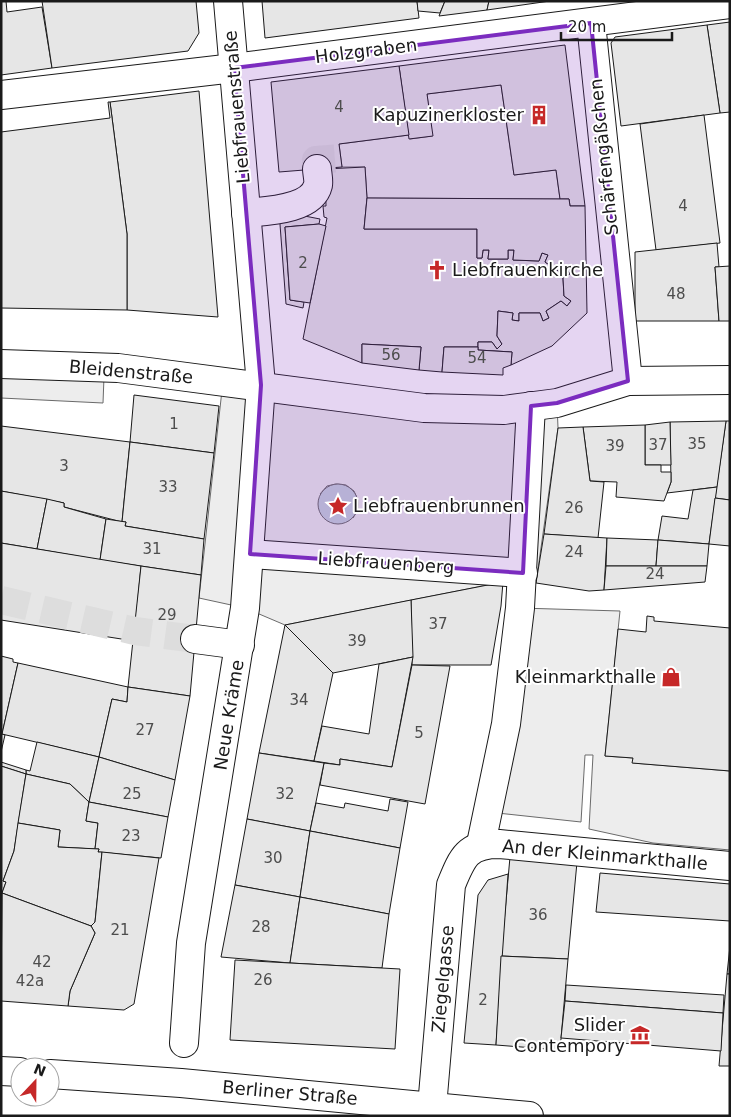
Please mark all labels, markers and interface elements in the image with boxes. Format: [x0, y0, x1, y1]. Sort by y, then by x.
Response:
scale bar [561, 10, 672, 42]
text: 20 m [568, 18, 606, 36]
street label: Liebfrauenstraße [219, 30, 254, 184]
street label: Holzgraben [314, 34, 418, 67]
street label: Schärfengäßchen [585, 78, 622, 236]
house number: 4 [334, 98, 344, 116]
place label: Kapuzinerkloster [373, 104, 525, 125]
building icon: Kapuzinerkloster [528, 104, 550, 126]
house number: 4 [678, 197, 688, 215]
house number: 2 [298, 254, 308, 272]
church icon: Liebfrauenkirche [426, 259, 448, 281]
place label: Liebfrauenkirche [452, 259, 603, 280]
house number: 48 [666, 285, 686, 303]
house number: 56 [381, 346, 401, 364]
house number: 54 [467, 349, 487, 367]
street label: Bleidenstraße [68, 356, 194, 387]
house number: 1 [169, 415, 179, 433]
house number: 35 [687, 435, 707, 453]
house number: 37 [648, 436, 668, 454]
house number: 39 [605, 437, 625, 455]
house number: 3 [59, 457, 69, 475]
house number: 33 [158, 478, 178, 496]
place icon: Liebfrauenbrunnen [327, 495, 349, 517]
place label: Liebfrauenbrunnen [353, 495, 525, 516]
house number: 26 [564, 499, 584, 517]
house number: 31 [142, 540, 162, 558]
house number: 24 [564, 543, 584, 561]
street label: Liebfrauenberg [317, 547, 455, 578]
house number: 24 [645, 565, 665, 583]
house number: 29 [157, 606, 177, 624]
house number: 37 [428, 615, 448, 633]
house number: 39 [347, 632, 367, 650]
street label: Neue Kräme [209, 658, 248, 772]
place label: Kleinmarkthalle [515, 666, 656, 687]
shop icon: Kleinmarkthalle [660, 666, 682, 688]
house number: 34 [289, 691, 309, 709]
house number: 27 [135, 721, 155, 739]
house number: 5 [414, 724, 424, 742]
house number: 25 [122, 785, 142, 803]
house number: 32 [275, 785, 295, 803]
house number: 23 [121, 827, 141, 845]
street label: An der Kleinmarkthalle [501, 835, 709, 874]
house number: 30 [263, 849, 283, 867]
house number: 36 [528, 906, 548, 924]
house number: 28 [251, 918, 271, 936]
house number: 21 [110, 921, 130, 939]
street label: Ziegelgasse [427, 924, 458, 1034]
house number: 42 [32, 953, 52, 971]
house number: 26 [253, 971, 273, 989]
house number: 42a [16, 972, 44, 990]
house number: 2 [478, 991, 488, 1009]
place label: Slider Contempory [514, 1014, 626, 1056]
museum icon: Slider Contempory [629, 1024, 651, 1046]
north arrow [10, 1057, 60, 1107]
text: N [31, 1060, 48, 1080]
street label: Berliner Straße [222, 1076, 359, 1109]

